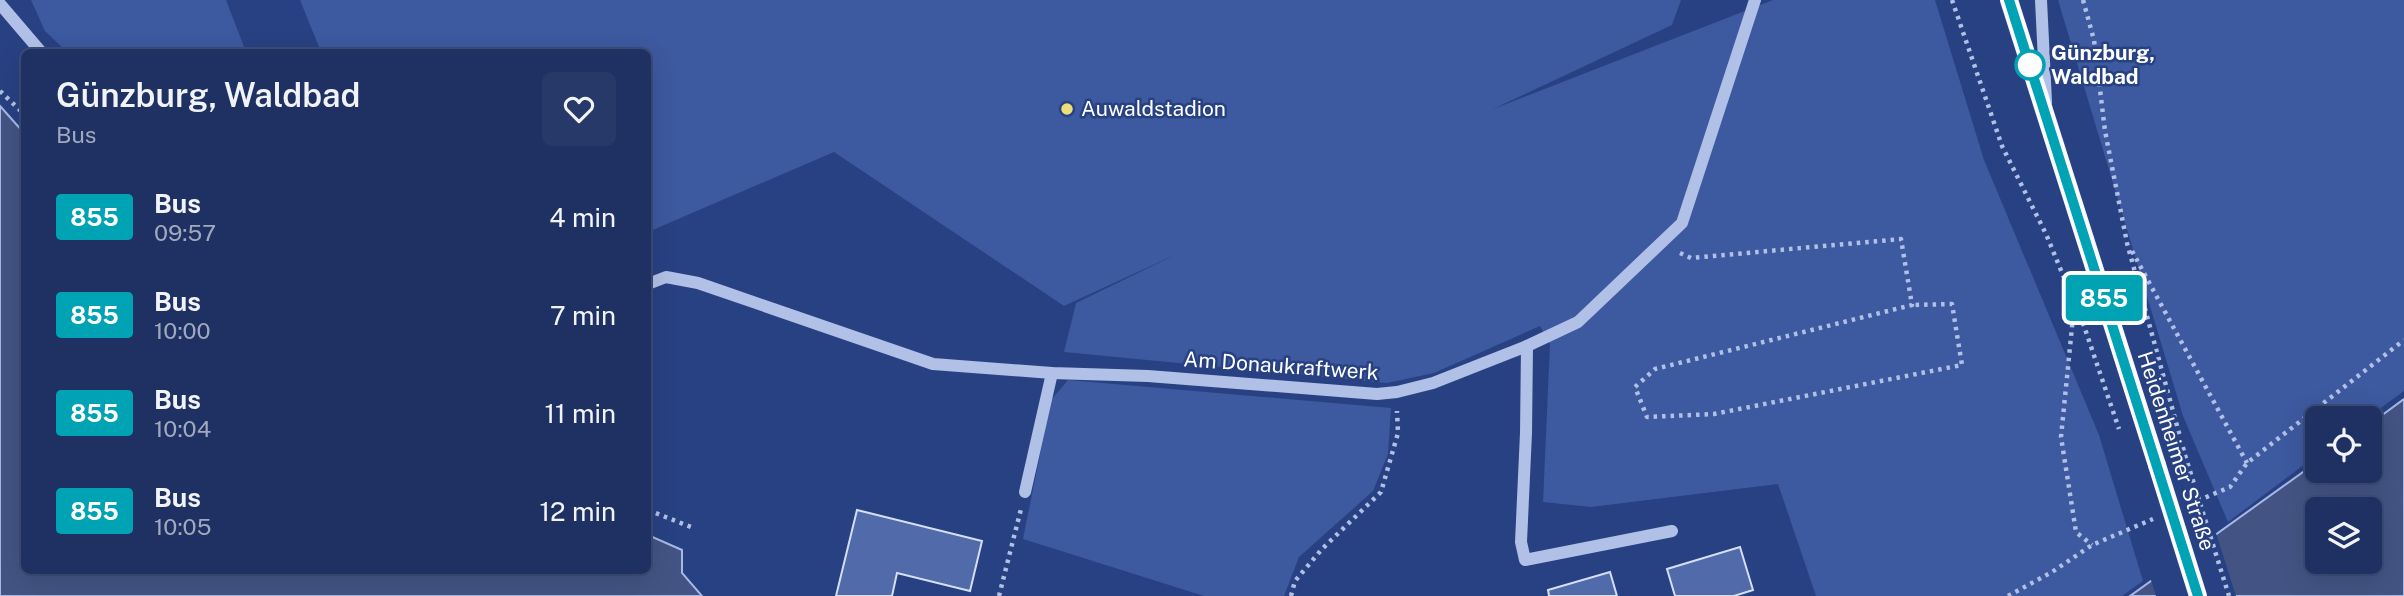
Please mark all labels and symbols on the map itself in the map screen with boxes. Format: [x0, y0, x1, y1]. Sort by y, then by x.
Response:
place label: Günzburg, Waldbad [2051, 40, 2155, 89]
marker: Günzburg, Waldbad [2015, 50, 2045, 80]
place label: Auwaldstadion [1081, 96, 1226, 121]
marker: Auwaldstadion [1059, 101, 1075, 117]
line badge: 855 [2064, 275, 2144, 321]
street label: Am Donaukraftwerk [1183, 346, 1380, 385]
street label: Heidenheimer Straße [2132, 348, 2220, 554]

